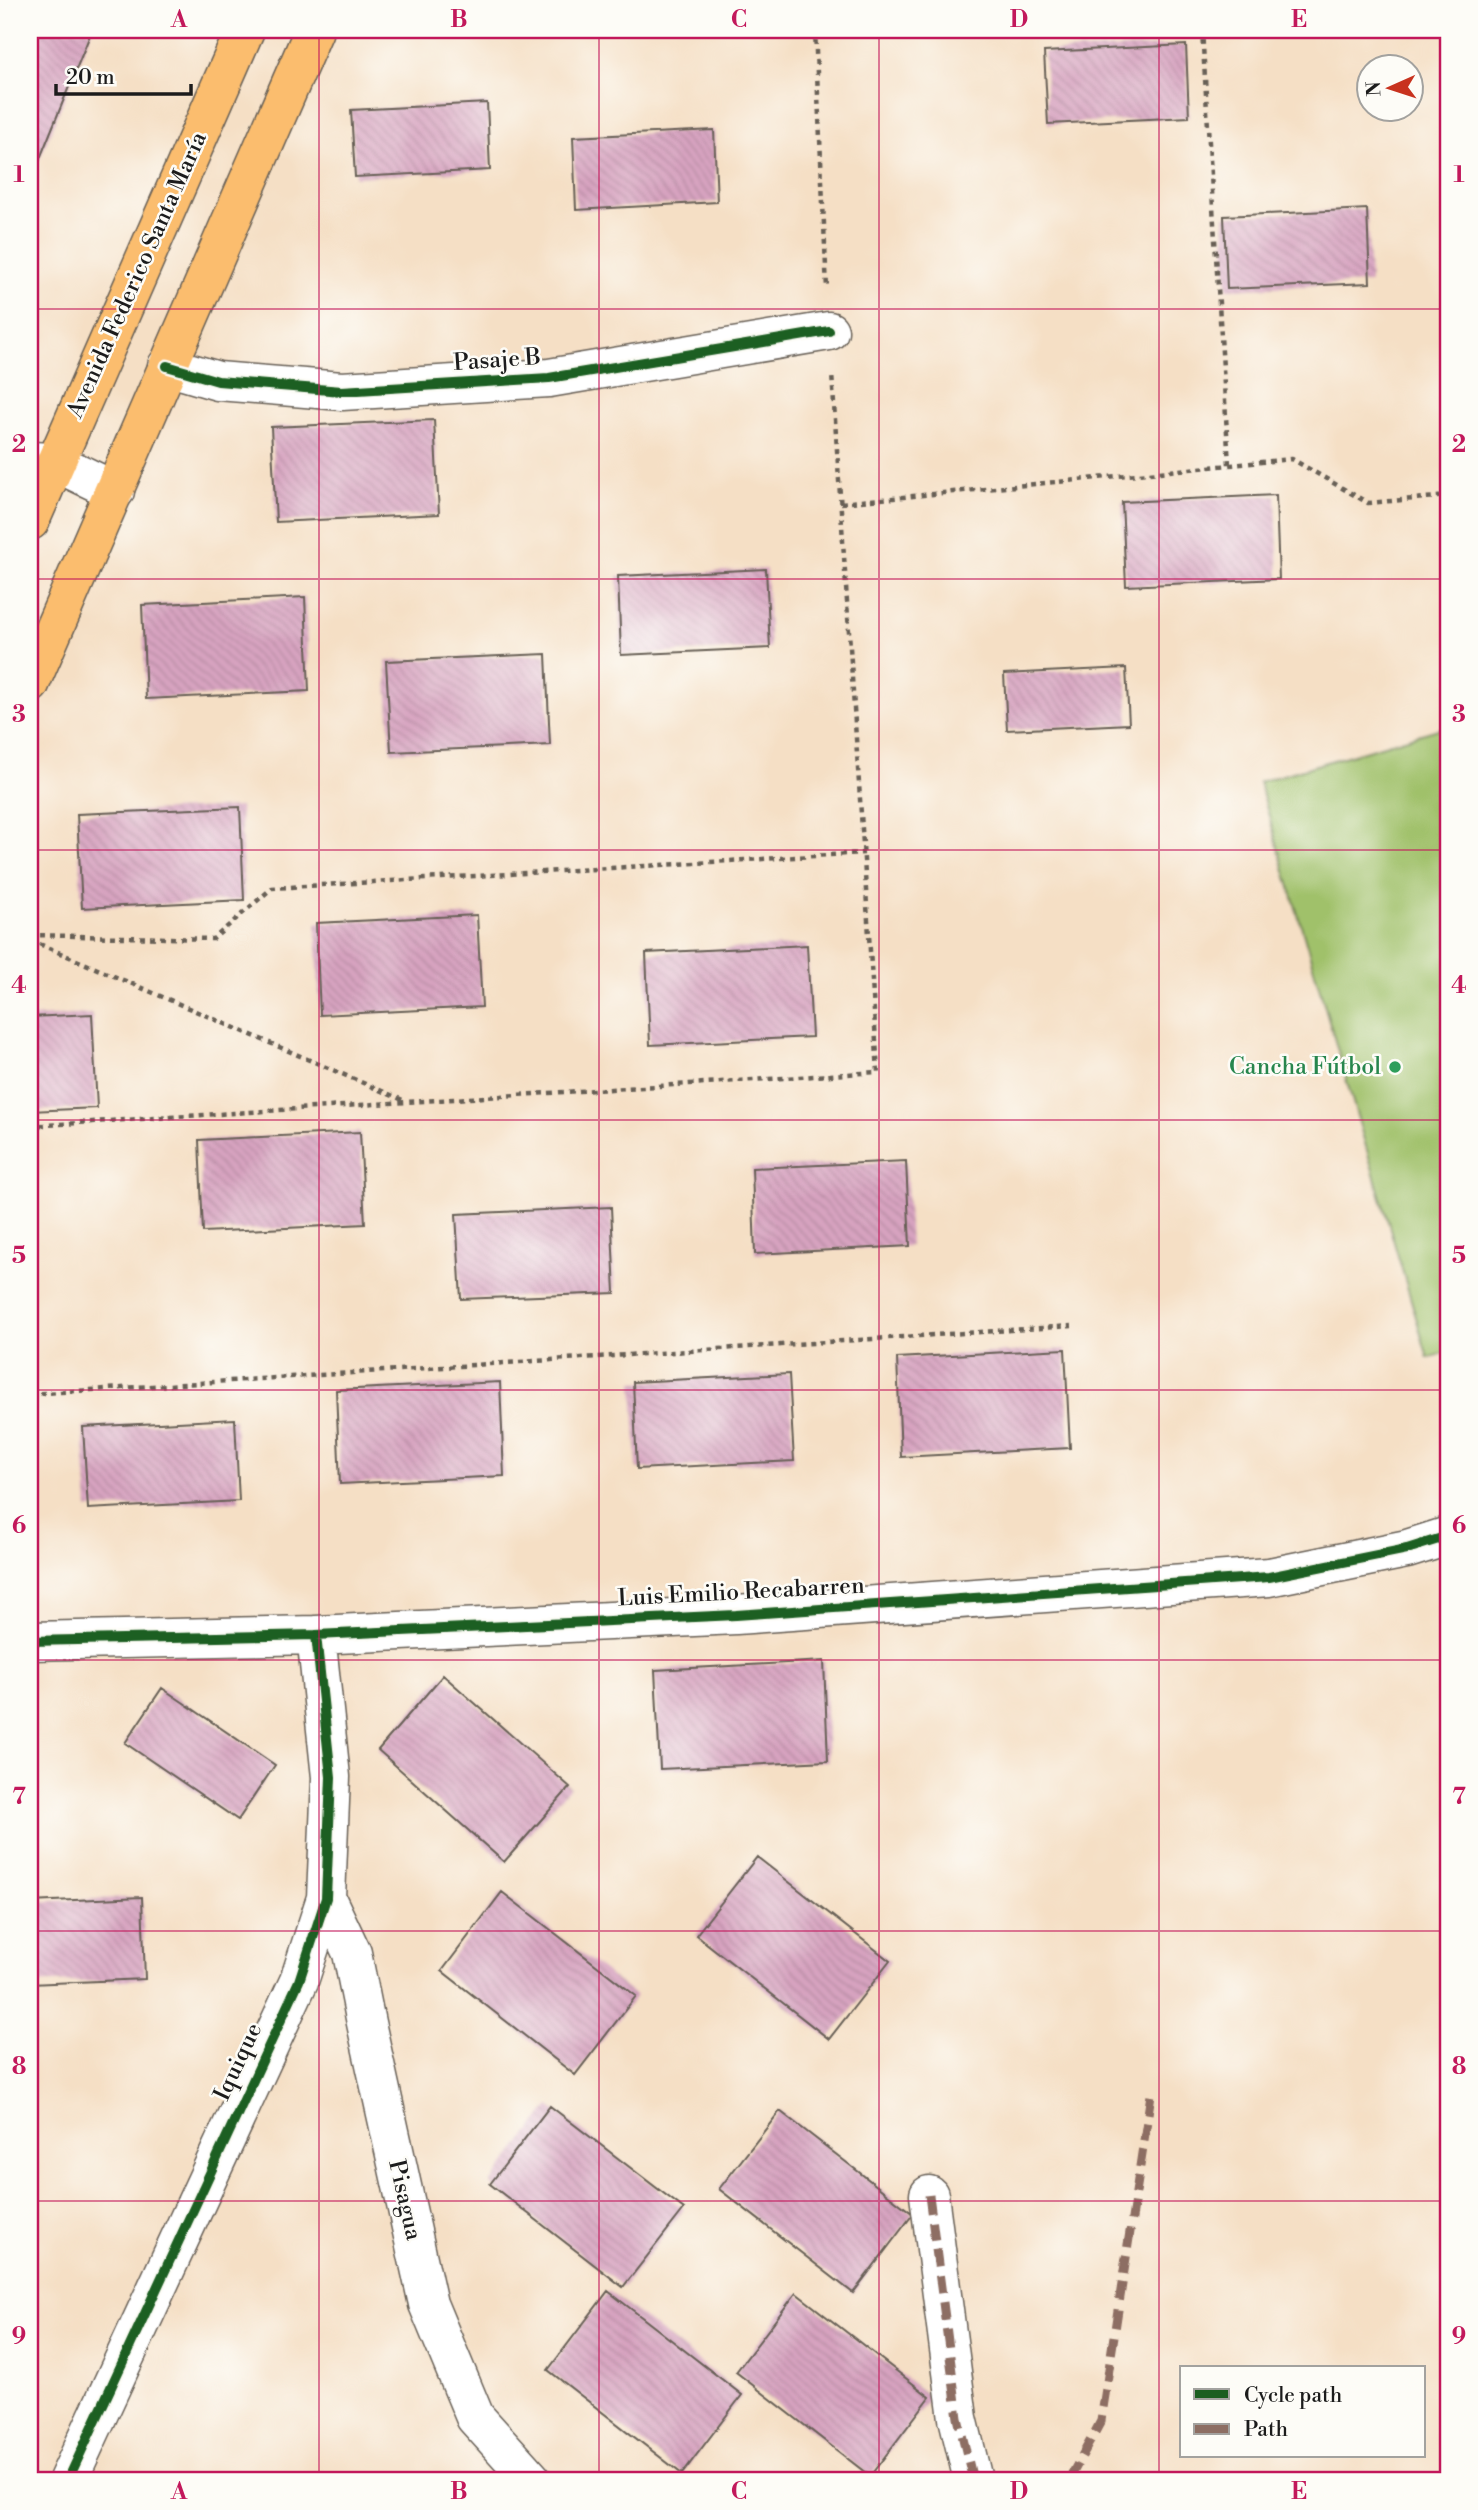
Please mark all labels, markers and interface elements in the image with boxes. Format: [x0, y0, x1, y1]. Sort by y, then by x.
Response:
text: A [170, 6, 188, 34]
text: B [450, 6, 468, 34]
text: C [731, 6, 747, 34]
text: D [1010, 6, 1028, 34]
text: E [1291, 6, 1307, 34]
scale bar [56, 52, 191, 96]
north arrow [1356, 52, 1426, 122]
text: 20 m [66, 65, 115, 91]
text: N [1362, 81, 1386, 97]
street label: Avenida Federico Santa María [61, 127, 213, 423]
text: 1 [13, 161, 25, 189]
text: 1 [1453, 161, 1465, 189]
street label: Pasaje B [452, 343, 542, 377]
text: 2 [12, 431, 26, 459]
text: 2 [1452, 431, 1466, 459]
text: 3 [12, 701, 26, 729]
text: 3 [1452, 701, 1466, 729]
text: 4 [11, 972, 27, 1000]
text: 4 [1451, 972, 1467, 1000]
place label: Cancha Fútbol [1229, 1053, 1381, 1081]
marker: Cancha Fútbol [1387, 1059, 1403, 1075]
text: 5 [12, 1242, 26, 1270]
text: 5 [1452, 1242, 1466, 1270]
text: 6 [12, 1512, 26, 1540]
text: 6 [1452, 1512, 1466, 1540]
street label: Luis Emilio Recabarren [617, 1572, 865, 1612]
text: 7 [12, 1783, 26, 1811]
text: 7 [1452, 1783, 1466, 1811]
street label: Iquique [208, 2019, 268, 2105]
text: 8 [12, 2053, 26, 2081]
text: 8 [1452, 2053, 1466, 2081]
street label: Pisagua [382, 2157, 428, 2243]
text: 9 [12, 2323, 26, 2351]
text: 9 [1452, 2323, 1466, 2351]
legend [1180, 2366, 1426, 2458]
text: Cycle path [1244, 2383, 1343, 2409]
text: Path [1244, 2417, 1289, 2443]
text: A [170, 2478, 188, 2506]
text: B [450, 2478, 468, 2506]
text: C [731, 2478, 747, 2506]
text: D [1010, 2478, 1028, 2506]
text: E [1291, 2478, 1307, 2506]

